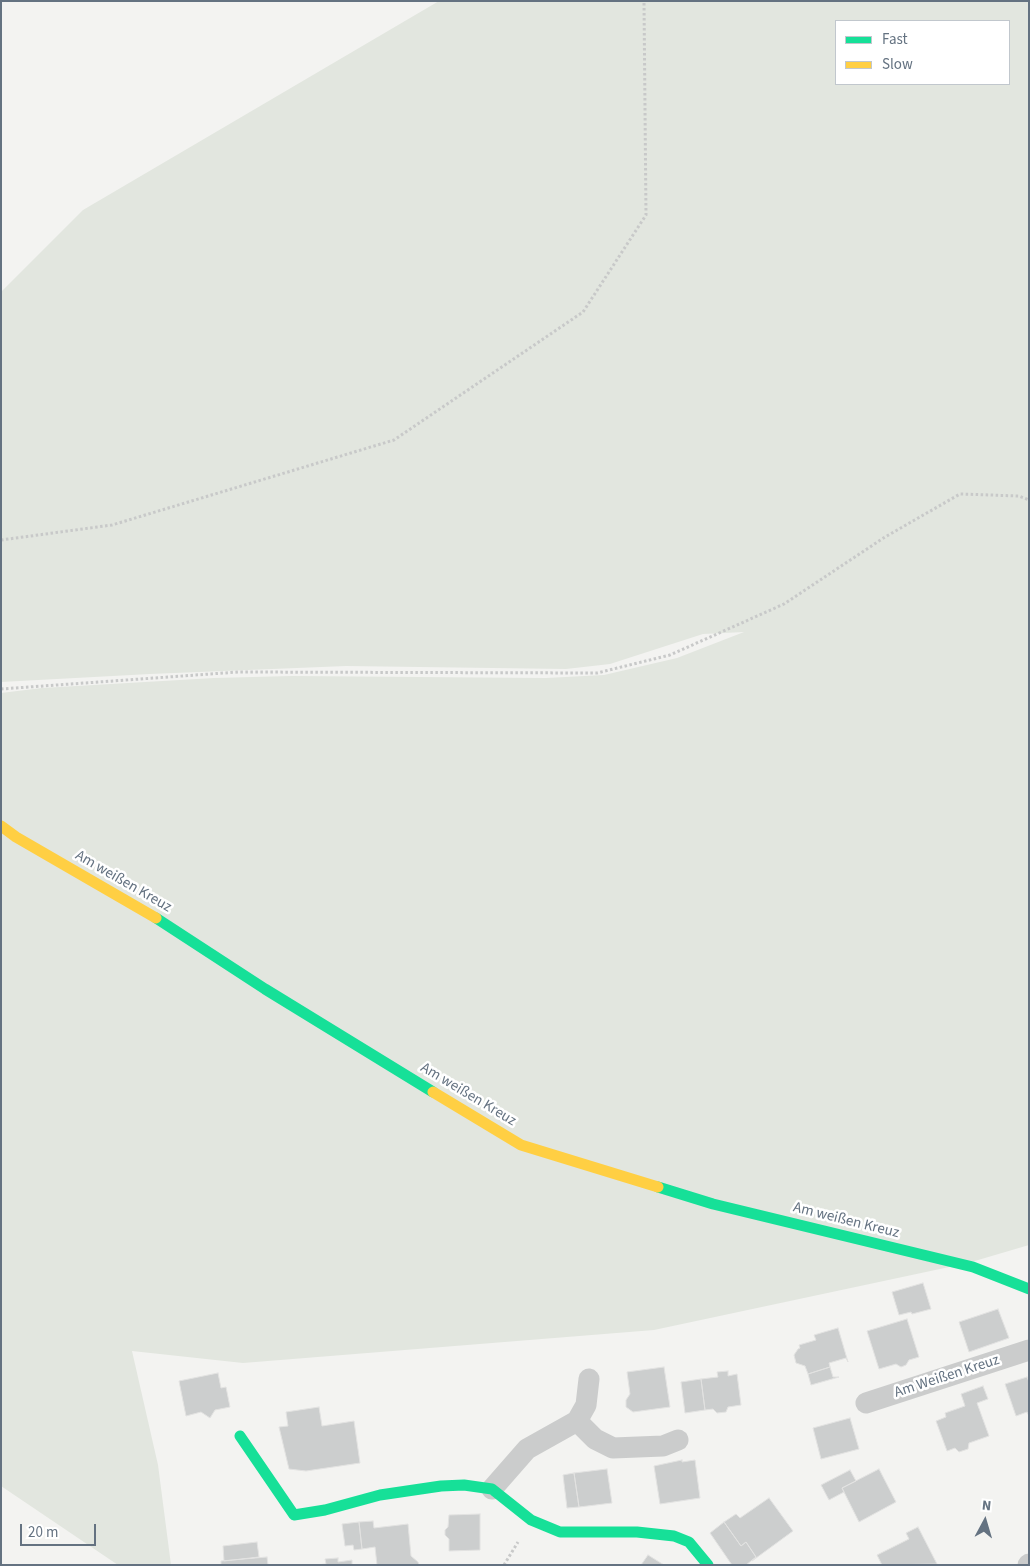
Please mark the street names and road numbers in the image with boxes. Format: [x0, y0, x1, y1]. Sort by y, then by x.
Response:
street label: Am weißen Kreuz [72, 847, 174, 917]
street label: Am weißen Kreuz [417, 1059, 519, 1131]
street label: Am weißen Kreuz [791, 1199, 901, 1243]
street label: Am Weißen Kreuz [892, 1352, 1002, 1402]

